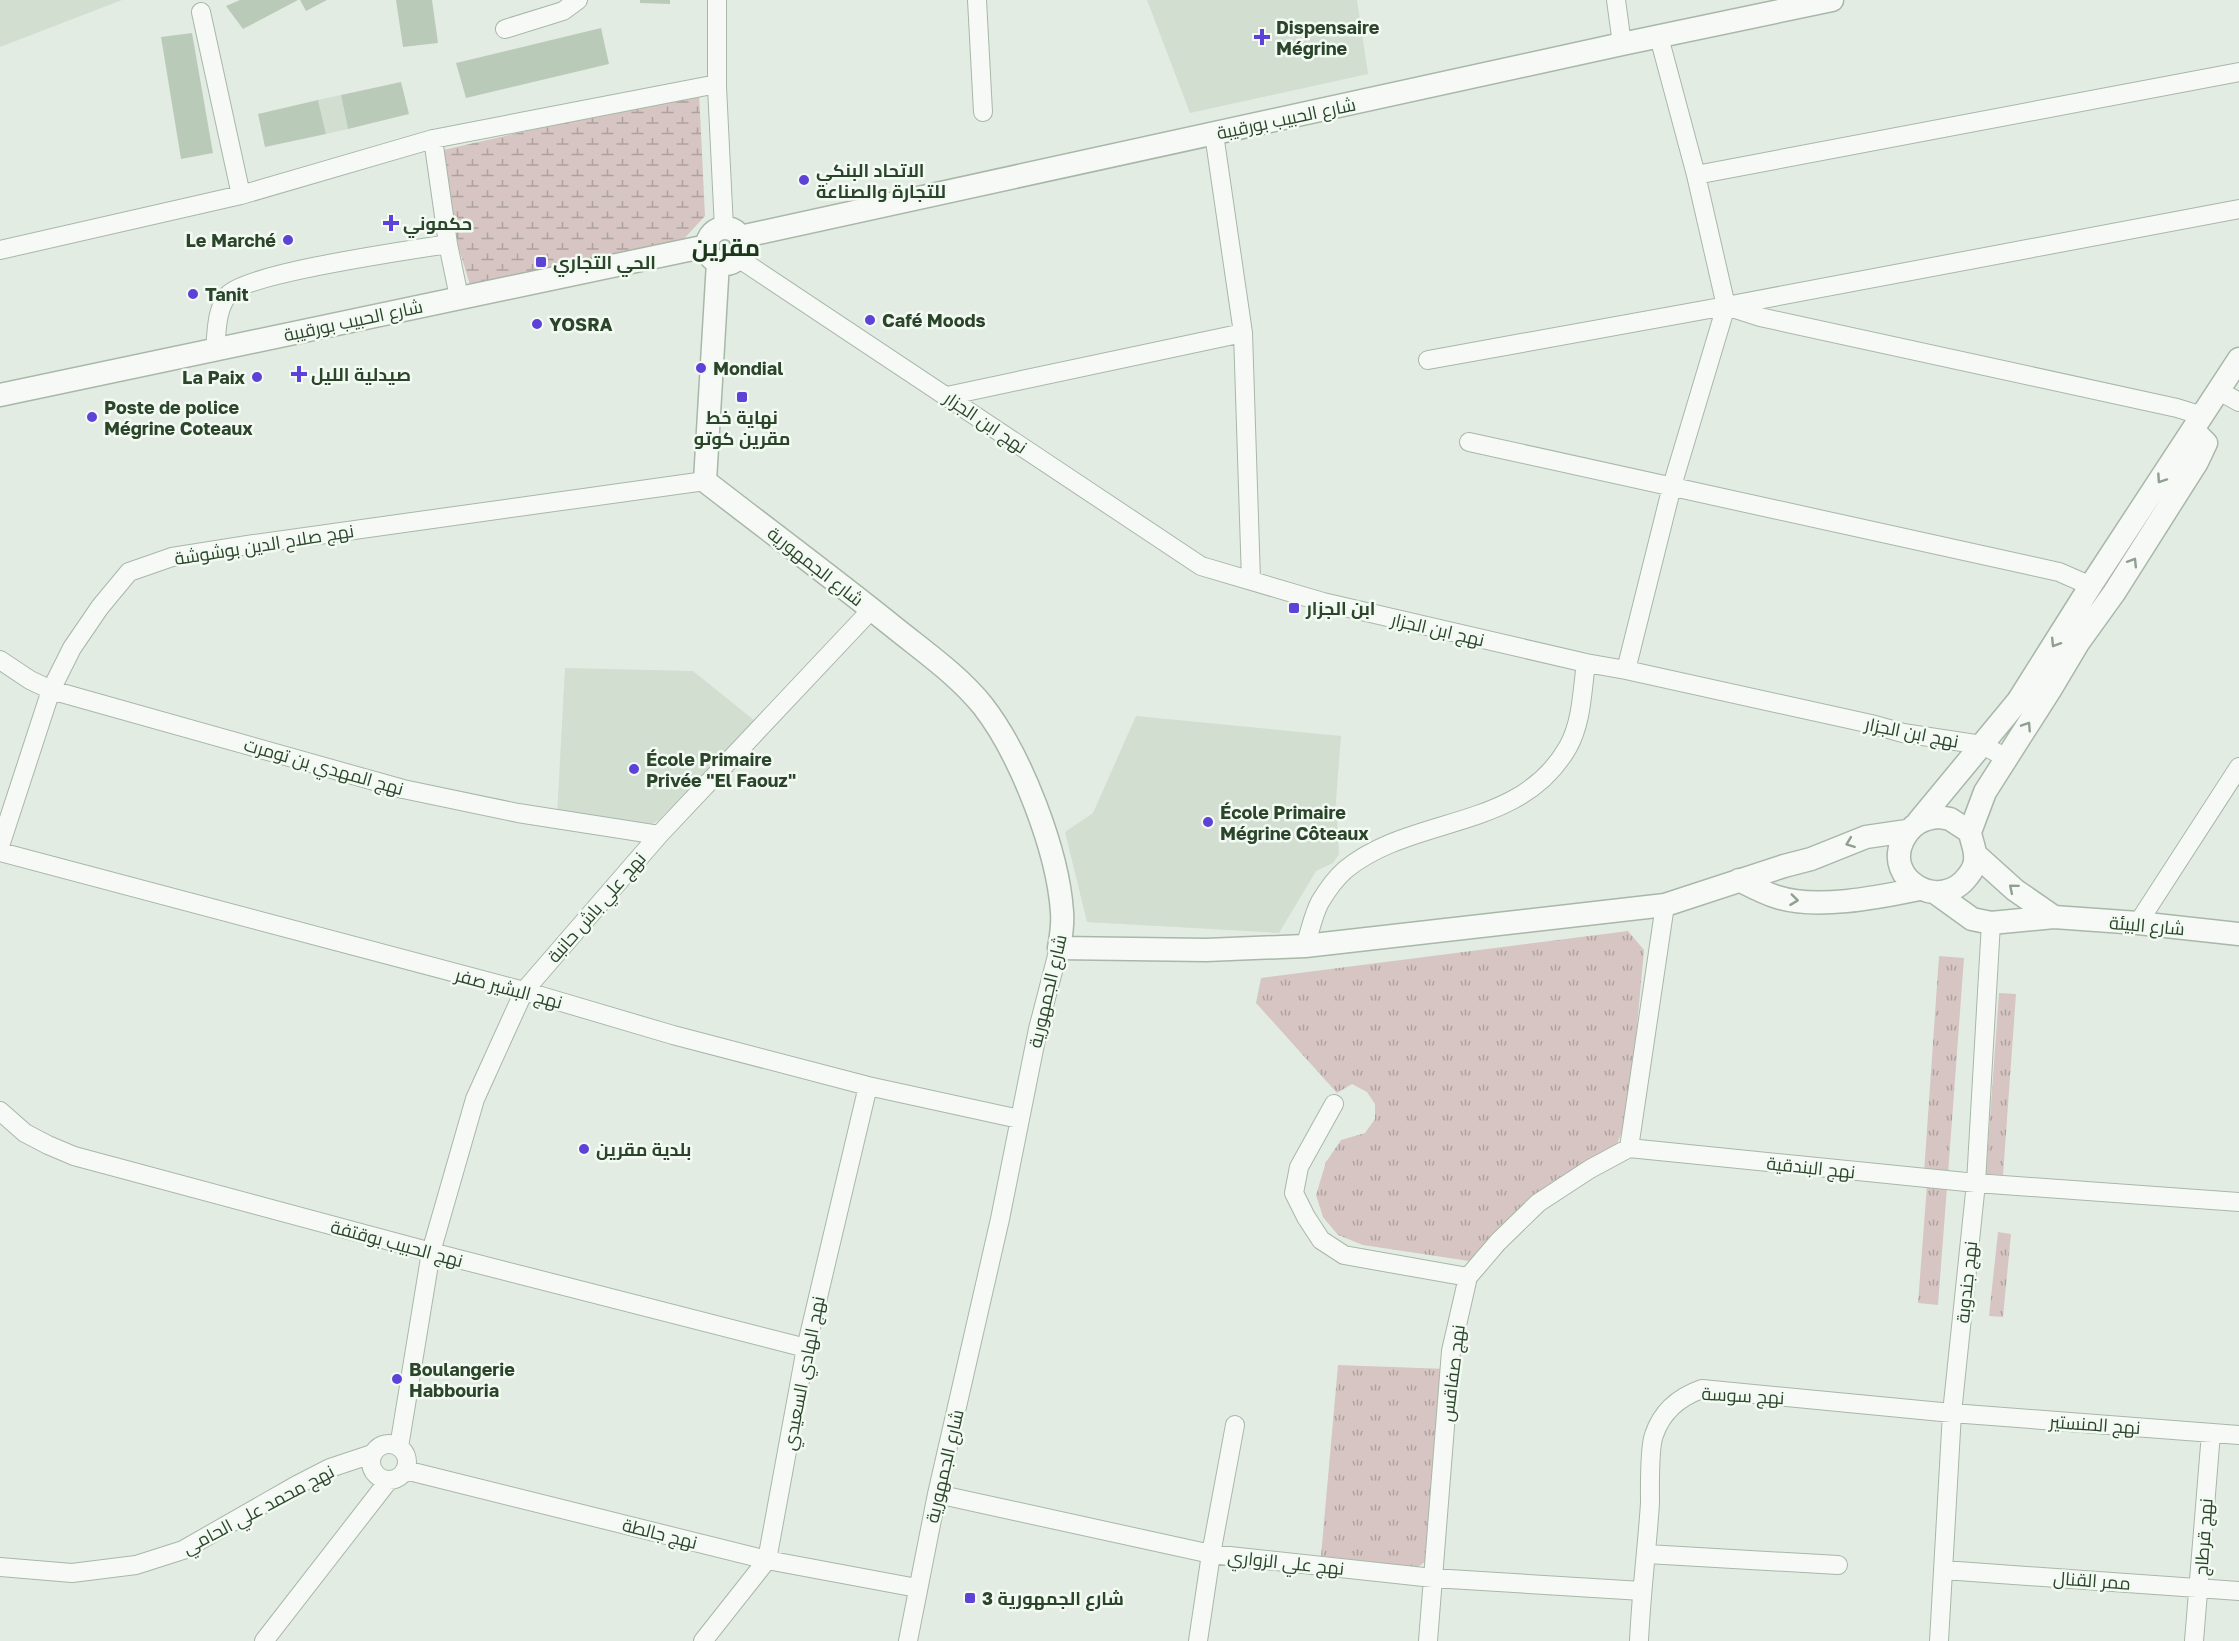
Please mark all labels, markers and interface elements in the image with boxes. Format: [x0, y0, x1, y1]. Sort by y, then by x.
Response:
place label: Dispensaire Mégrine [1276, 16, 1380, 59]
marker: Dispensaire Mégrine [1253, 28, 1271, 46]
street label: شارع الحبيب بورقيبة [1214, 93, 1358, 145]
place label: الاتحاد البنكي للتجارة والصناعة [816, 159, 946, 203]
marker: الاتحاد البنكي للتجارة والصناعة [797, 173, 811, 187]
place label: حكموني [403, 212, 472, 239]
marker: حكموني [384, 216, 398, 230]
place label: Le Marché [186, 229, 276, 251]
district label: مقرين [692, 232, 760, 262]
marker: Le Marché [281, 233, 295, 247]
place label: الحي التجاري [553, 251, 656, 278]
marker: الحي التجاري [534, 255, 548, 269]
place label: Tanit [205, 283, 249, 305]
marker: Tanit [186, 287, 200, 301]
street label: شارع الحبيب بورقيبة [281, 295, 425, 347]
place label: Café Moods [882, 309, 986, 331]
place label: YOSRA [549, 313, 613, 335]
marker: Café Moods [863, 313, 877, 327]
marker: YOSRA [530, 317, 544, 331]
place label: Mondial [713, 357, 783, 379]
marker: Mondial [694, 361, 708, 375]
place label: صيدلية الليل [311, 363, 411, 386]
place label: La Paix [182, 366, 246, 388]
marker: صيدلية الليل [292, 367, 306, 381]
marker: La Paix [250, 370, 264, 384]
street label: نهج ابن الجزار [939, 386, 1031, 459]
marker: نهاية خط مقرين كوتو [735, 390, 749, 404]
place label: Poste de police Mégrine Coteaux [104, 396, 253, 439]
place label: نهاية خط مقرين كوتو [694, 406, 790, 450]
marker: Poste de police Mégrine Coteaux [85, 410, 99, 424]
one-way arrow [2158, 473, 2169, 484]
street label: نهج صلاح الدين بوشوشة [173, 519, 356, 571]
street label: شارع الجمهورية [762, 522, 868, 612]
one-way arrow [2125, 558, 2137, 568]
place label: ابن الجزار [1305, 597, 1376, 620]
marker: ابن الجزار [1287, 601, 1301, 615]
street label: نهج ابن الجزار [1388, 607, 1487, 652]
one-way arrow [2051, 636, 2062, 647]
street label: نهج ابن الجزار [1862, 712, 1961, 754]
one-way arrow [2020, 722, 2032, 732]
street label: نهج المهدي بن تومرت [241, 733, 406, 803]
place label: École Primaire Privée "El Faouz" [646, 748, 796, 791]
marker: École Primaire Privée "El Faouz" [627, 762, 641, 776]
place label: École Primaire Mégrine Côteaux [1220, 801, 1369, 844]
marker: École Primaire Mégrine Côteaux [1201, 815, 1215, 829]
one-way arrow [1846, 836, 1857, 848]
street label: نهج علي باش حانبة [542, 847, 653, 969]
one-way arrow [2009, 884, 2020, 895]
one-way arrow [1789, 893, 1798, 905]
street label: شارع البيئة [2108, 911, 2186, 941]
street label: شارع الجمهورية [1023, 932, 1073, 1050]
street label: نهج البشير صفر [452, 963, 565, 1015]
place label: بلدية مقرين [596, 1138, 691, 1161]
marker: بلدية مقرين [577, 1142, 591, 1156]
street label: نهج البندقية [1765, 1151, 1856, 1185]
street label: نهج الحبيب بوقتفة [328, 1215, 466, 1273]
street label: نهج جندوبة [1951, 1240, 1983, 1324]
street label: نهج الهادي السعيدي [777, 1294, 833, 1453]
street label: نهج صفاقس [1435, 1323, 1471, 1423]
place label: Boulangerie Habbouria [409, 1358, 515, 1401]
marker: Boulangerie Habbouria [390, 1372, 404, 1386]
street label: نهج سوسة [1701, 1382, 1785, 1410]
street label: شارع الجمهورية [920, 1407, 970, 1525]
street label: نهج المنستير [2048, 1410, 2141, 1440]
street label: نهج محمد علي الحامي [178, 1460, 340, 1562]
street label: نهج قرطاج [2189, 1497, 2219, 1577]
street label: نهج جالطة [620, 1513, 700, 1555]
street label: نهج علي الزواري [1226, 1545, 1345, 1583]
street label: ممر القنال [2053, 1566, 2131, 1595]
place label: شارع الجمهورية 3 [982, 1587, 1124, 1611]
marker: شارع الجمهورية 3 [963, 1591, 977, 1605]

